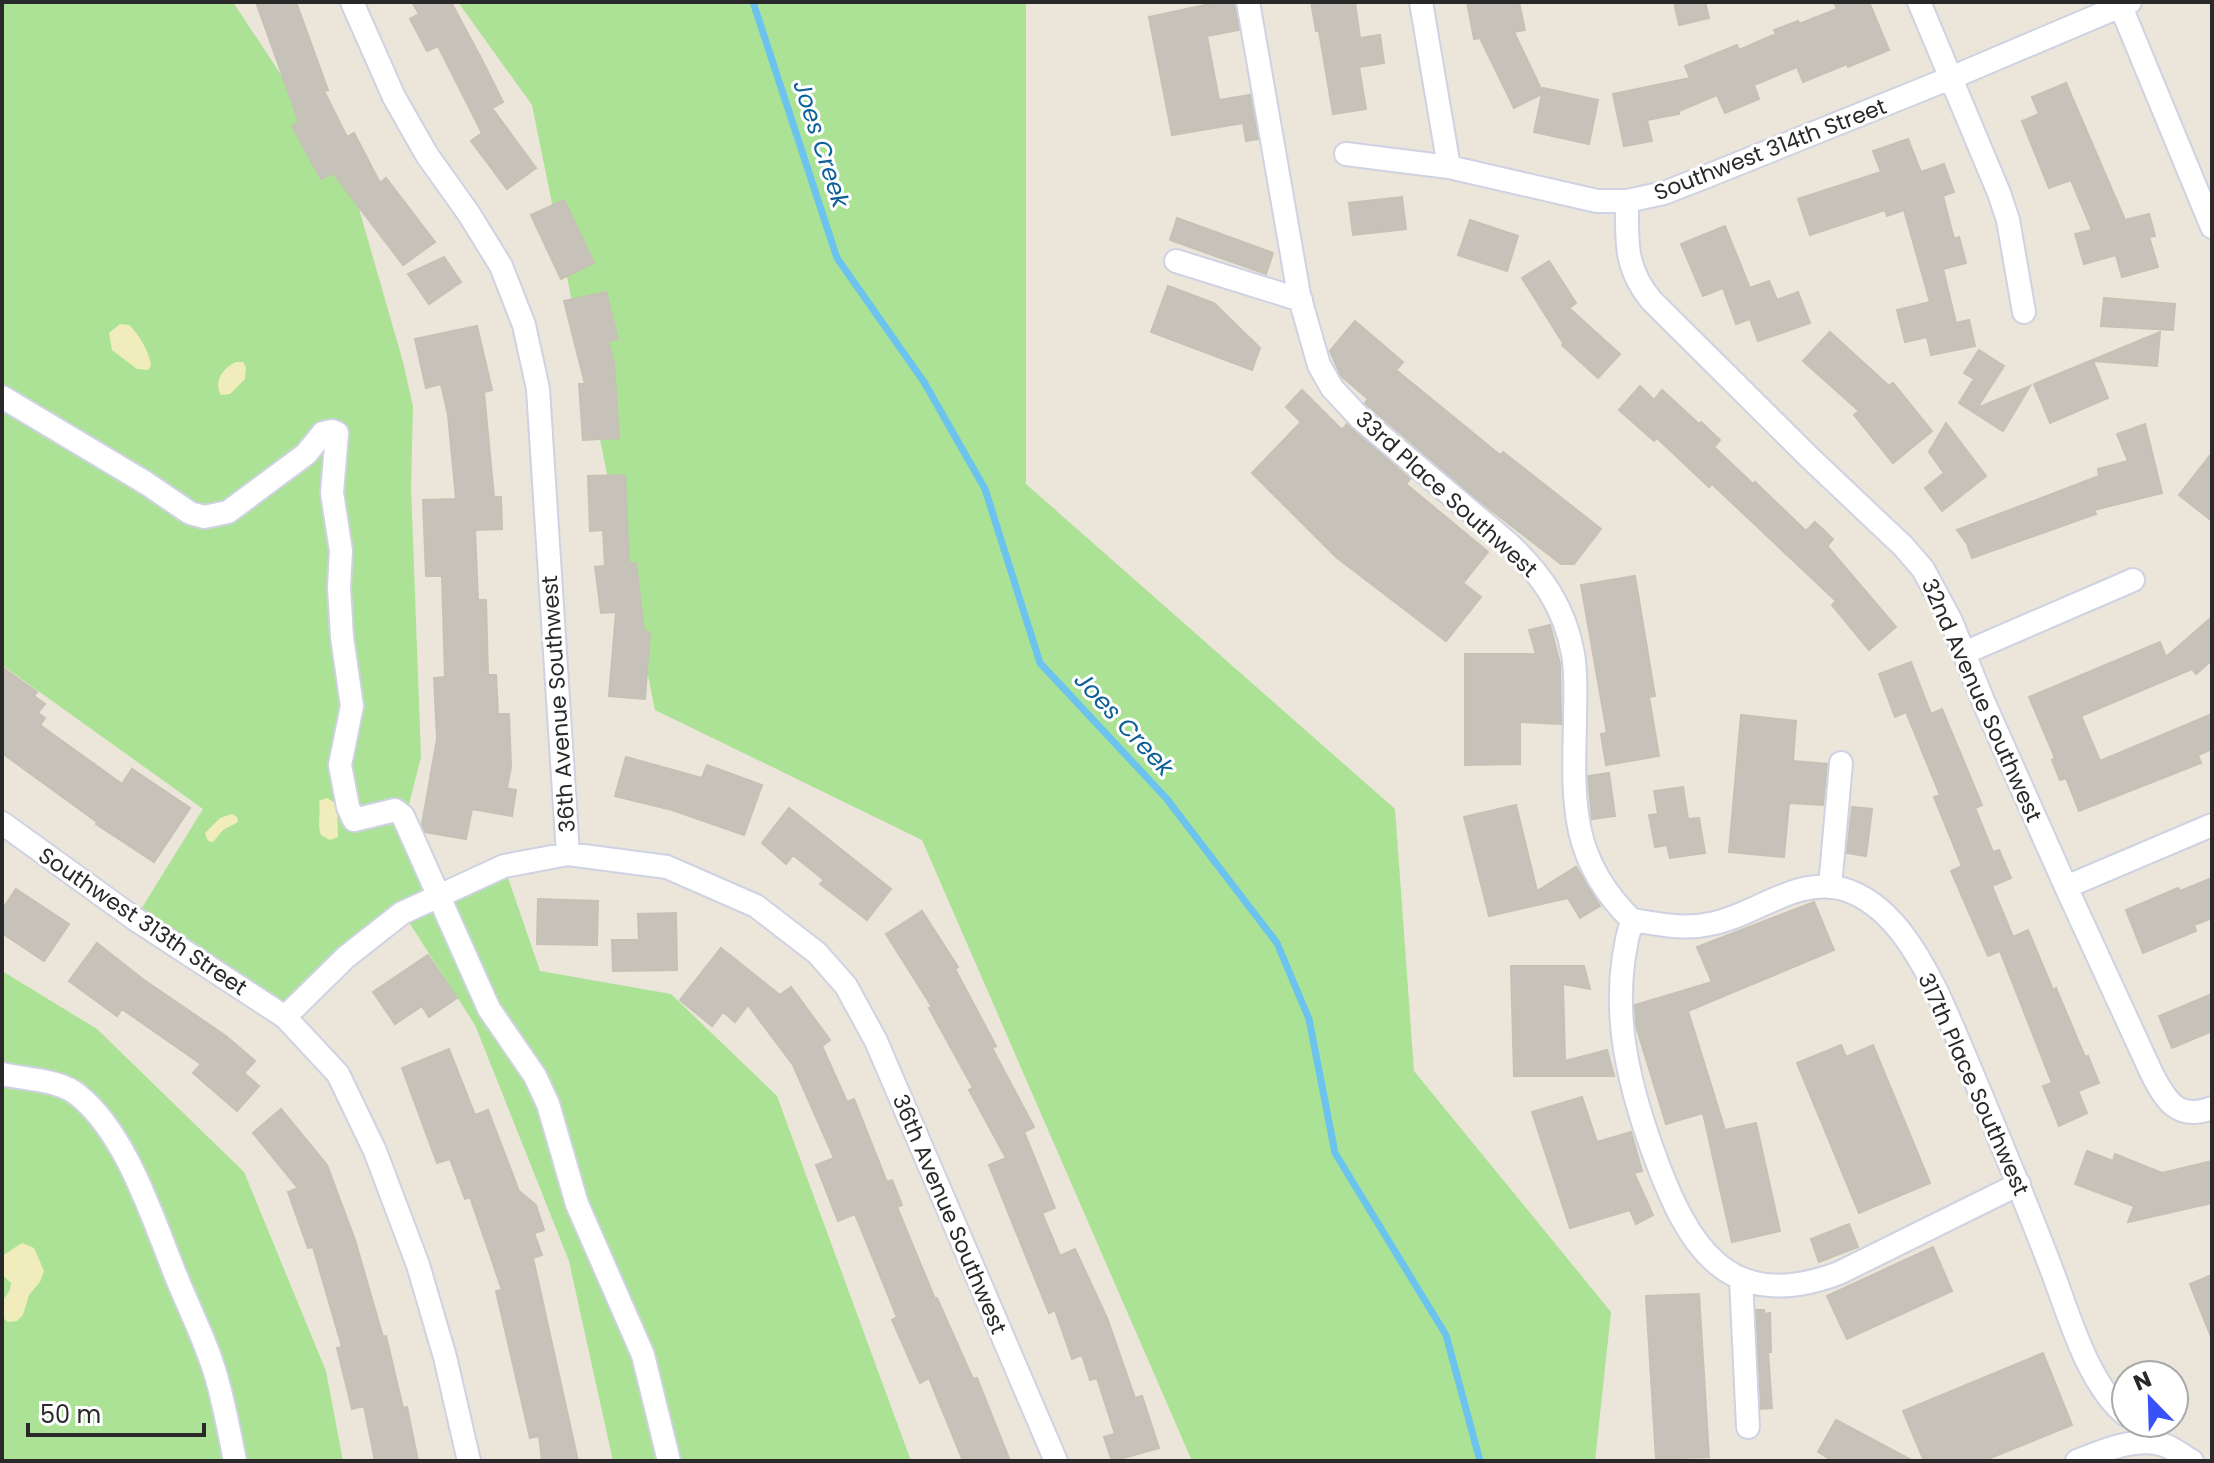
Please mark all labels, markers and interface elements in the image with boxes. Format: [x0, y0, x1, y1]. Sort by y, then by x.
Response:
water label: Joes Creek [785, 76, 858, 213]
street label: Southwest 314th Street [1650, 91, 1891, 208]
street label: 33rd Place Southwest [1349, 404, 1544, 585]
street label: 36th Avenue Southwest [534, 574, 583, 834]
street label: 32nd Avenue Southwest [1914, 574, 2049, 827]
water label: Joes Creek [1067, 664, 1183, 784]
street label: Southwest 313th Street [32, 840, 253, 1003]
street label: 317th Place Southwest [1911, 968, 2037, 1200]
street label: 36th Avenue Southwest [885, 1090, 1014, 1339]
north arrow [2110, 1359, 2190, 1439]
text: N [2129, 1364, 2156, 1399]
scale bar [28, 1387, 204, 1437]
text: 50 m [40, 1398, 101, 1431]

